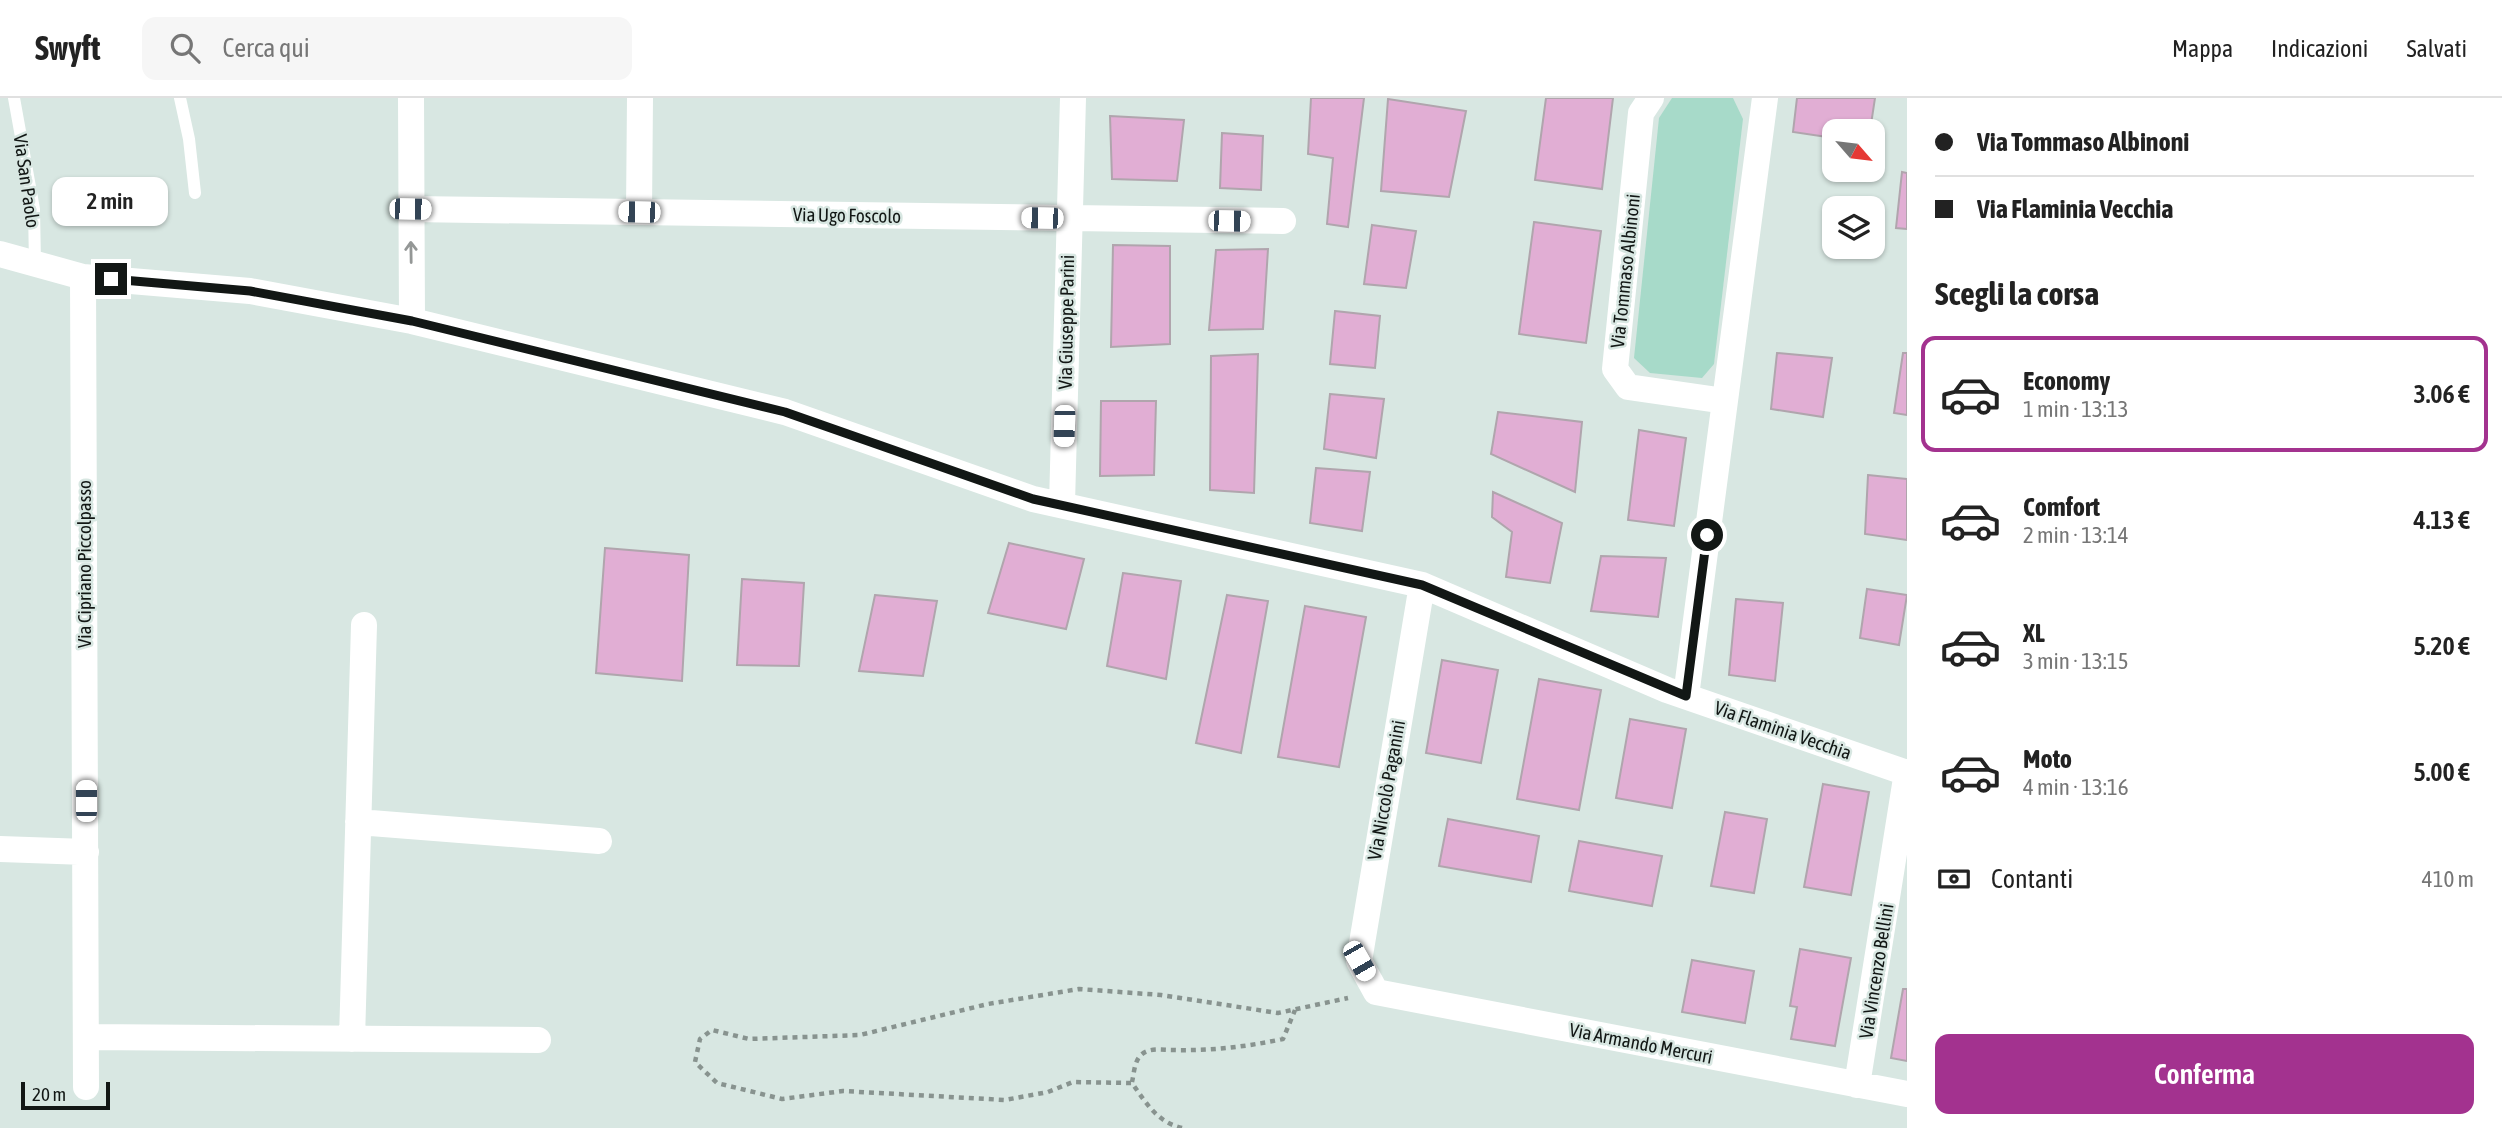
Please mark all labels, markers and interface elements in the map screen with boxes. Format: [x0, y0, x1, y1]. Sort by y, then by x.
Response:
search box [142, 17, 632, 80]
text: Swyft [35, 29, 100, 67]
icon: search [166, 29, 204, 67]
text: Cerca qui [222, 33, 310, 63]
text: Mappa [2172, 35, 2233, 62]
text: Indicazioni [2271, 35, 2368, 62]
text: Salvati [2406, 35, 2467, 62]
north arrow [1822, 119, 1885, 182]
map controls [1822, 119, 1885, 259]
text: Via Tommaso Albinoni [1977, 127, 2189, 157]
street label: Via San Paolo [10, 133, 44, 229]
callout: 2 min [53, 178, 169, 226]
text: 2 min [87, 188, 133, 214]
street label: Via Tommaso Albinoni [1606, 193, 1644, 349]
text: Via Flaminia Vecchia [1977, 194, 2173, 224]
button: layers [1822, 196, 1885, 259]
car [389, 198, 432, 220]
car [618, 201, 661, 223]
street label: Via Ugo Foscolo [793, 203, 901, 227]
car [1021, 207, 1064, 229]
car [1208, 210, 1251, 232]
one-way arrow [404, 241, 418, 264]
street label: Via Giuseppe Parini [1054, 254, 1078, 390]
route end [95, 263, 127, 295]
text: Scegli la corsa [1935, 275, 2099, 312]
icon: car [1939, 363, 2002, 426]
text: Economy [2023, 366, 2110, 396]
text: 3.06 € [2413, 379, 2470, 409]
text: 1 min · 13:13 [2023, 396, 2129, 422]
car [1053, 405, 1076, 447]
street label: Via Cipriano Piccolpasso [73, 480, 95, 648]
icon: car [1939, 489, 2002, 552]
text: Comfort [2023, 492, 2100, 522]
text: 4.13 € [2413, 505, 2470, 535]
route start [1691, 519, 1723, 551]
text: 2 min · 13:14 [2023, 522, 2129, 548]
icon: car [1939, 615, 2002, 678]
text: XL [2023, 618, 2045, 648]
text: 5.20 € [2413, 631, 2470, 661]
text: 3 min · 13:15 [2023, 648, 2129, 674]
street label: Via Flaminia Vecchia [1712, 696, 1854, 764]
street label: Via Niccolò Paganini [1363, 718, 1409, 862]
icon: car [1939, 741, 2002, 804]
text: Moto [2023, 744, 2072, 774]
text: 5.00 € [2413, 757, 2470, 787]
text: 4 min · 13:16 [2023, 774, 2129, 800]
car [76, 780, 97, 822]
icon: cash [1935, 860, 1973, 898]
text: Contanti [1991, 864, 2073, 894]
text: 410 m [2422, 866, 2474, 892]
street label: Via Vincenzo Bellini [1854, 902, 1898, 1040]
car [1340, 938, 1379, 984]
street label: Via Armando Mercuri [1568, 1018, 1714, 1068]
button: Conferma [1935, 1034, 2474, 1114]
scale bar [21, 1079, 110, 1111]
text: 20 m [32, 1083, 66, 1105]

